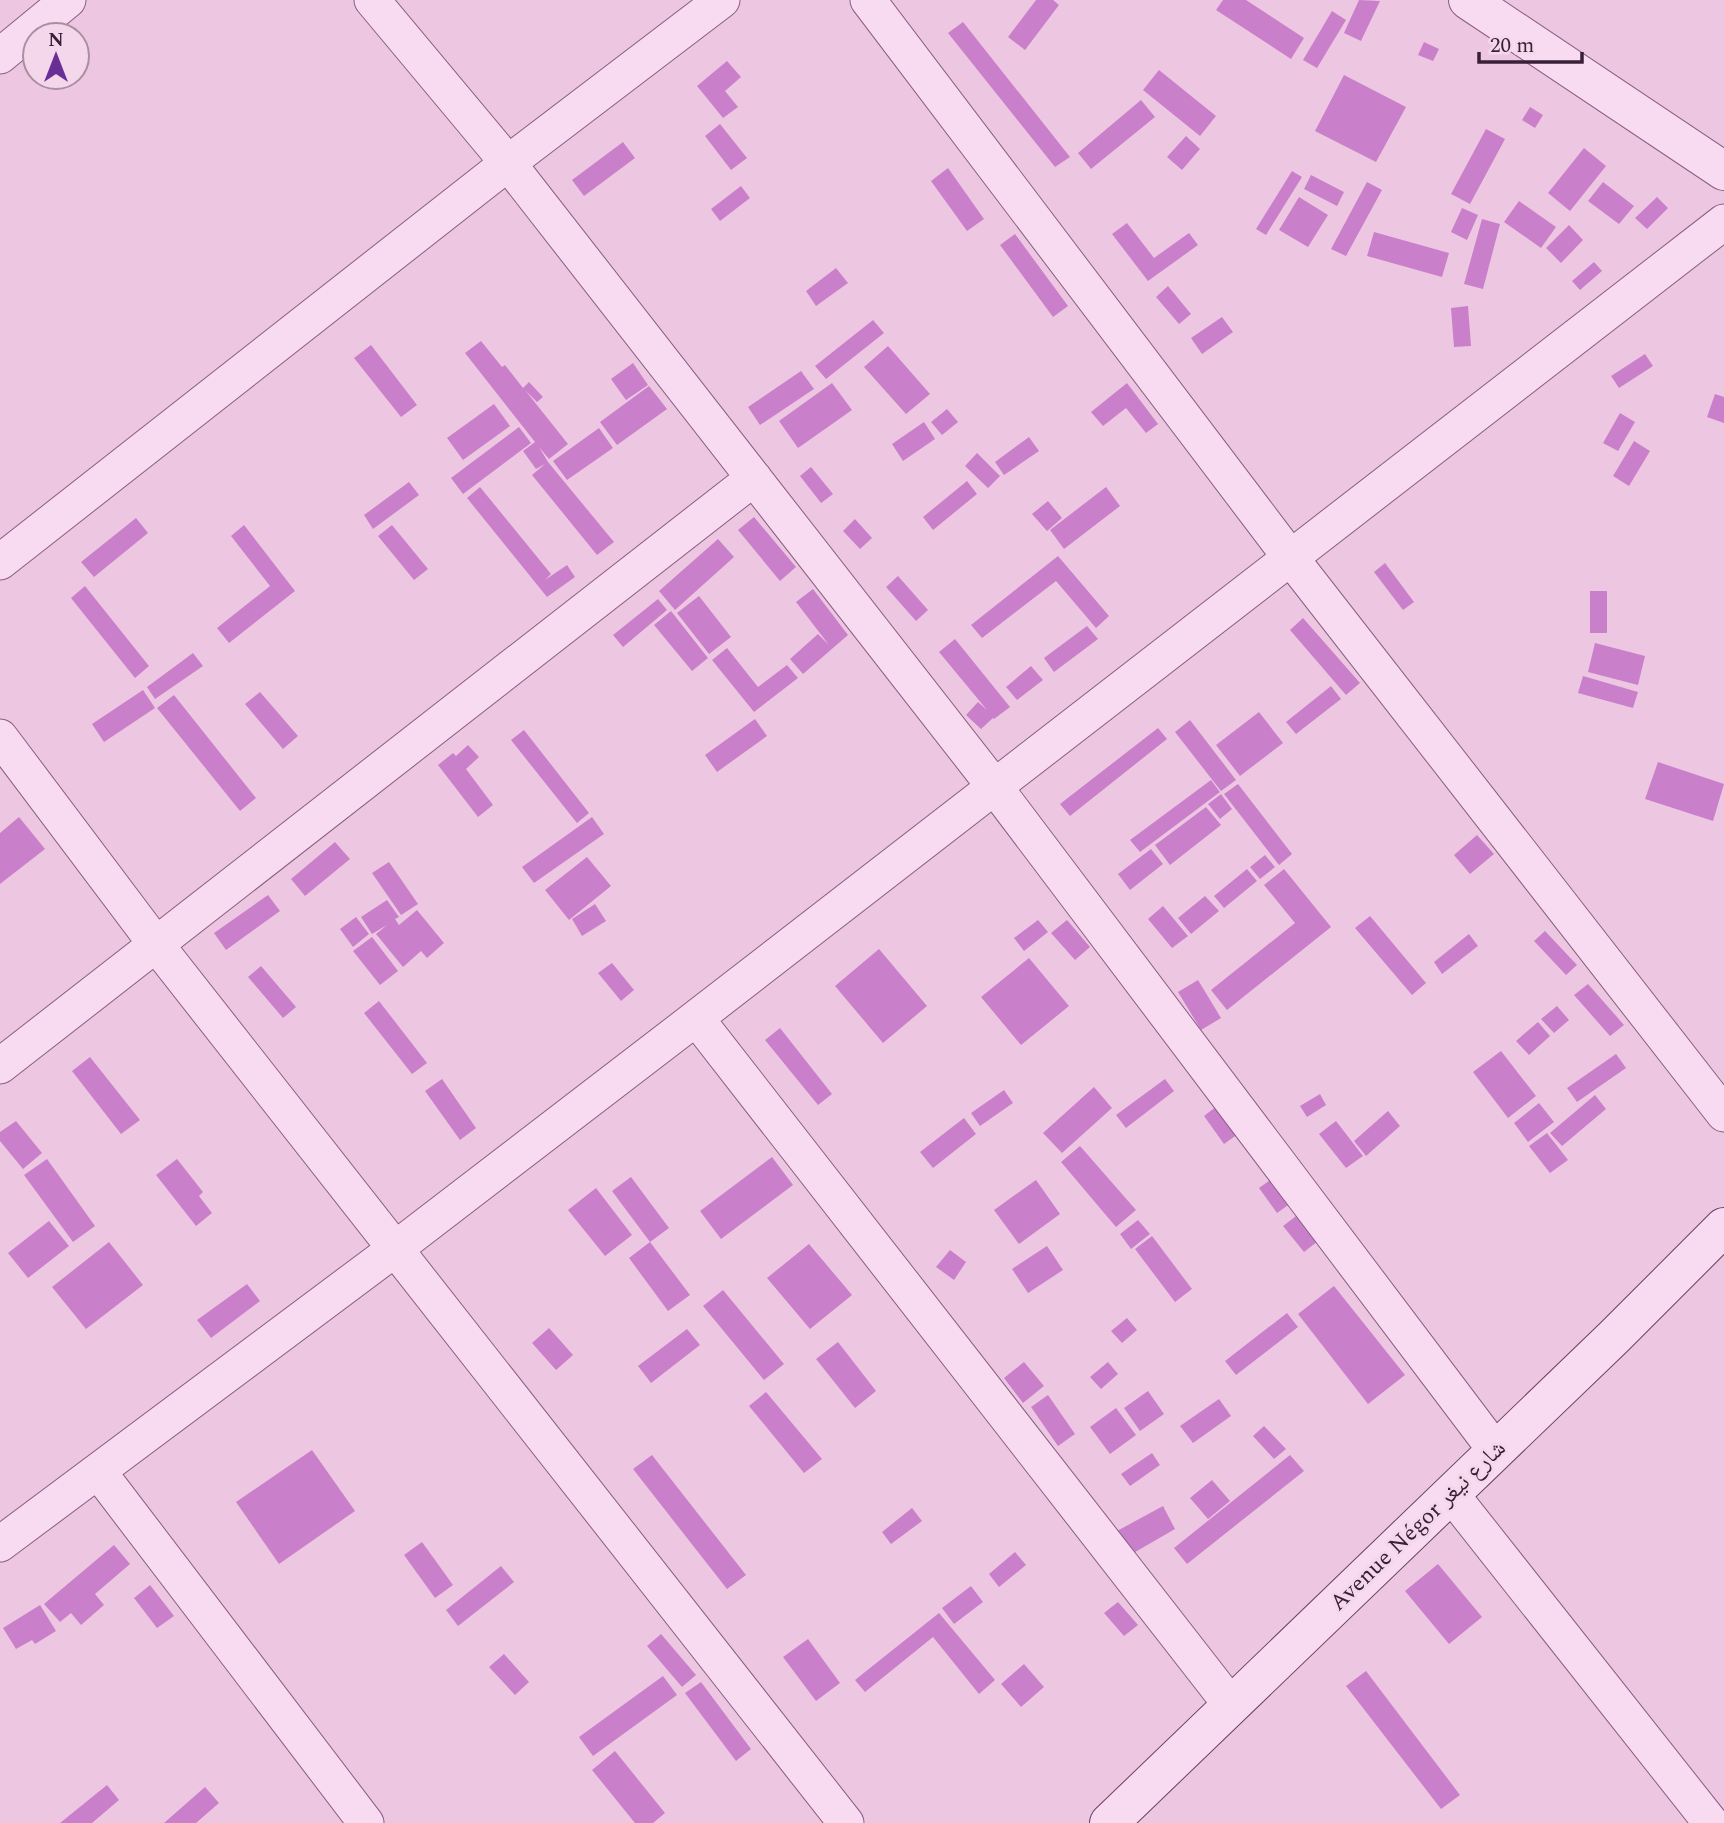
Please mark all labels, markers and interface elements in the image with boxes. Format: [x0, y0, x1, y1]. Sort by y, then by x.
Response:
north arrow [21, 21, 91, 91]
scale bar [1479, 21, 1582, 65]
text: N [48, 26, 64, 55]
text: 20 m [1490, 30, 1534, 62]
street label: Avenue Négor شارع نيغر [1322, 1432, 1514, 1620]

